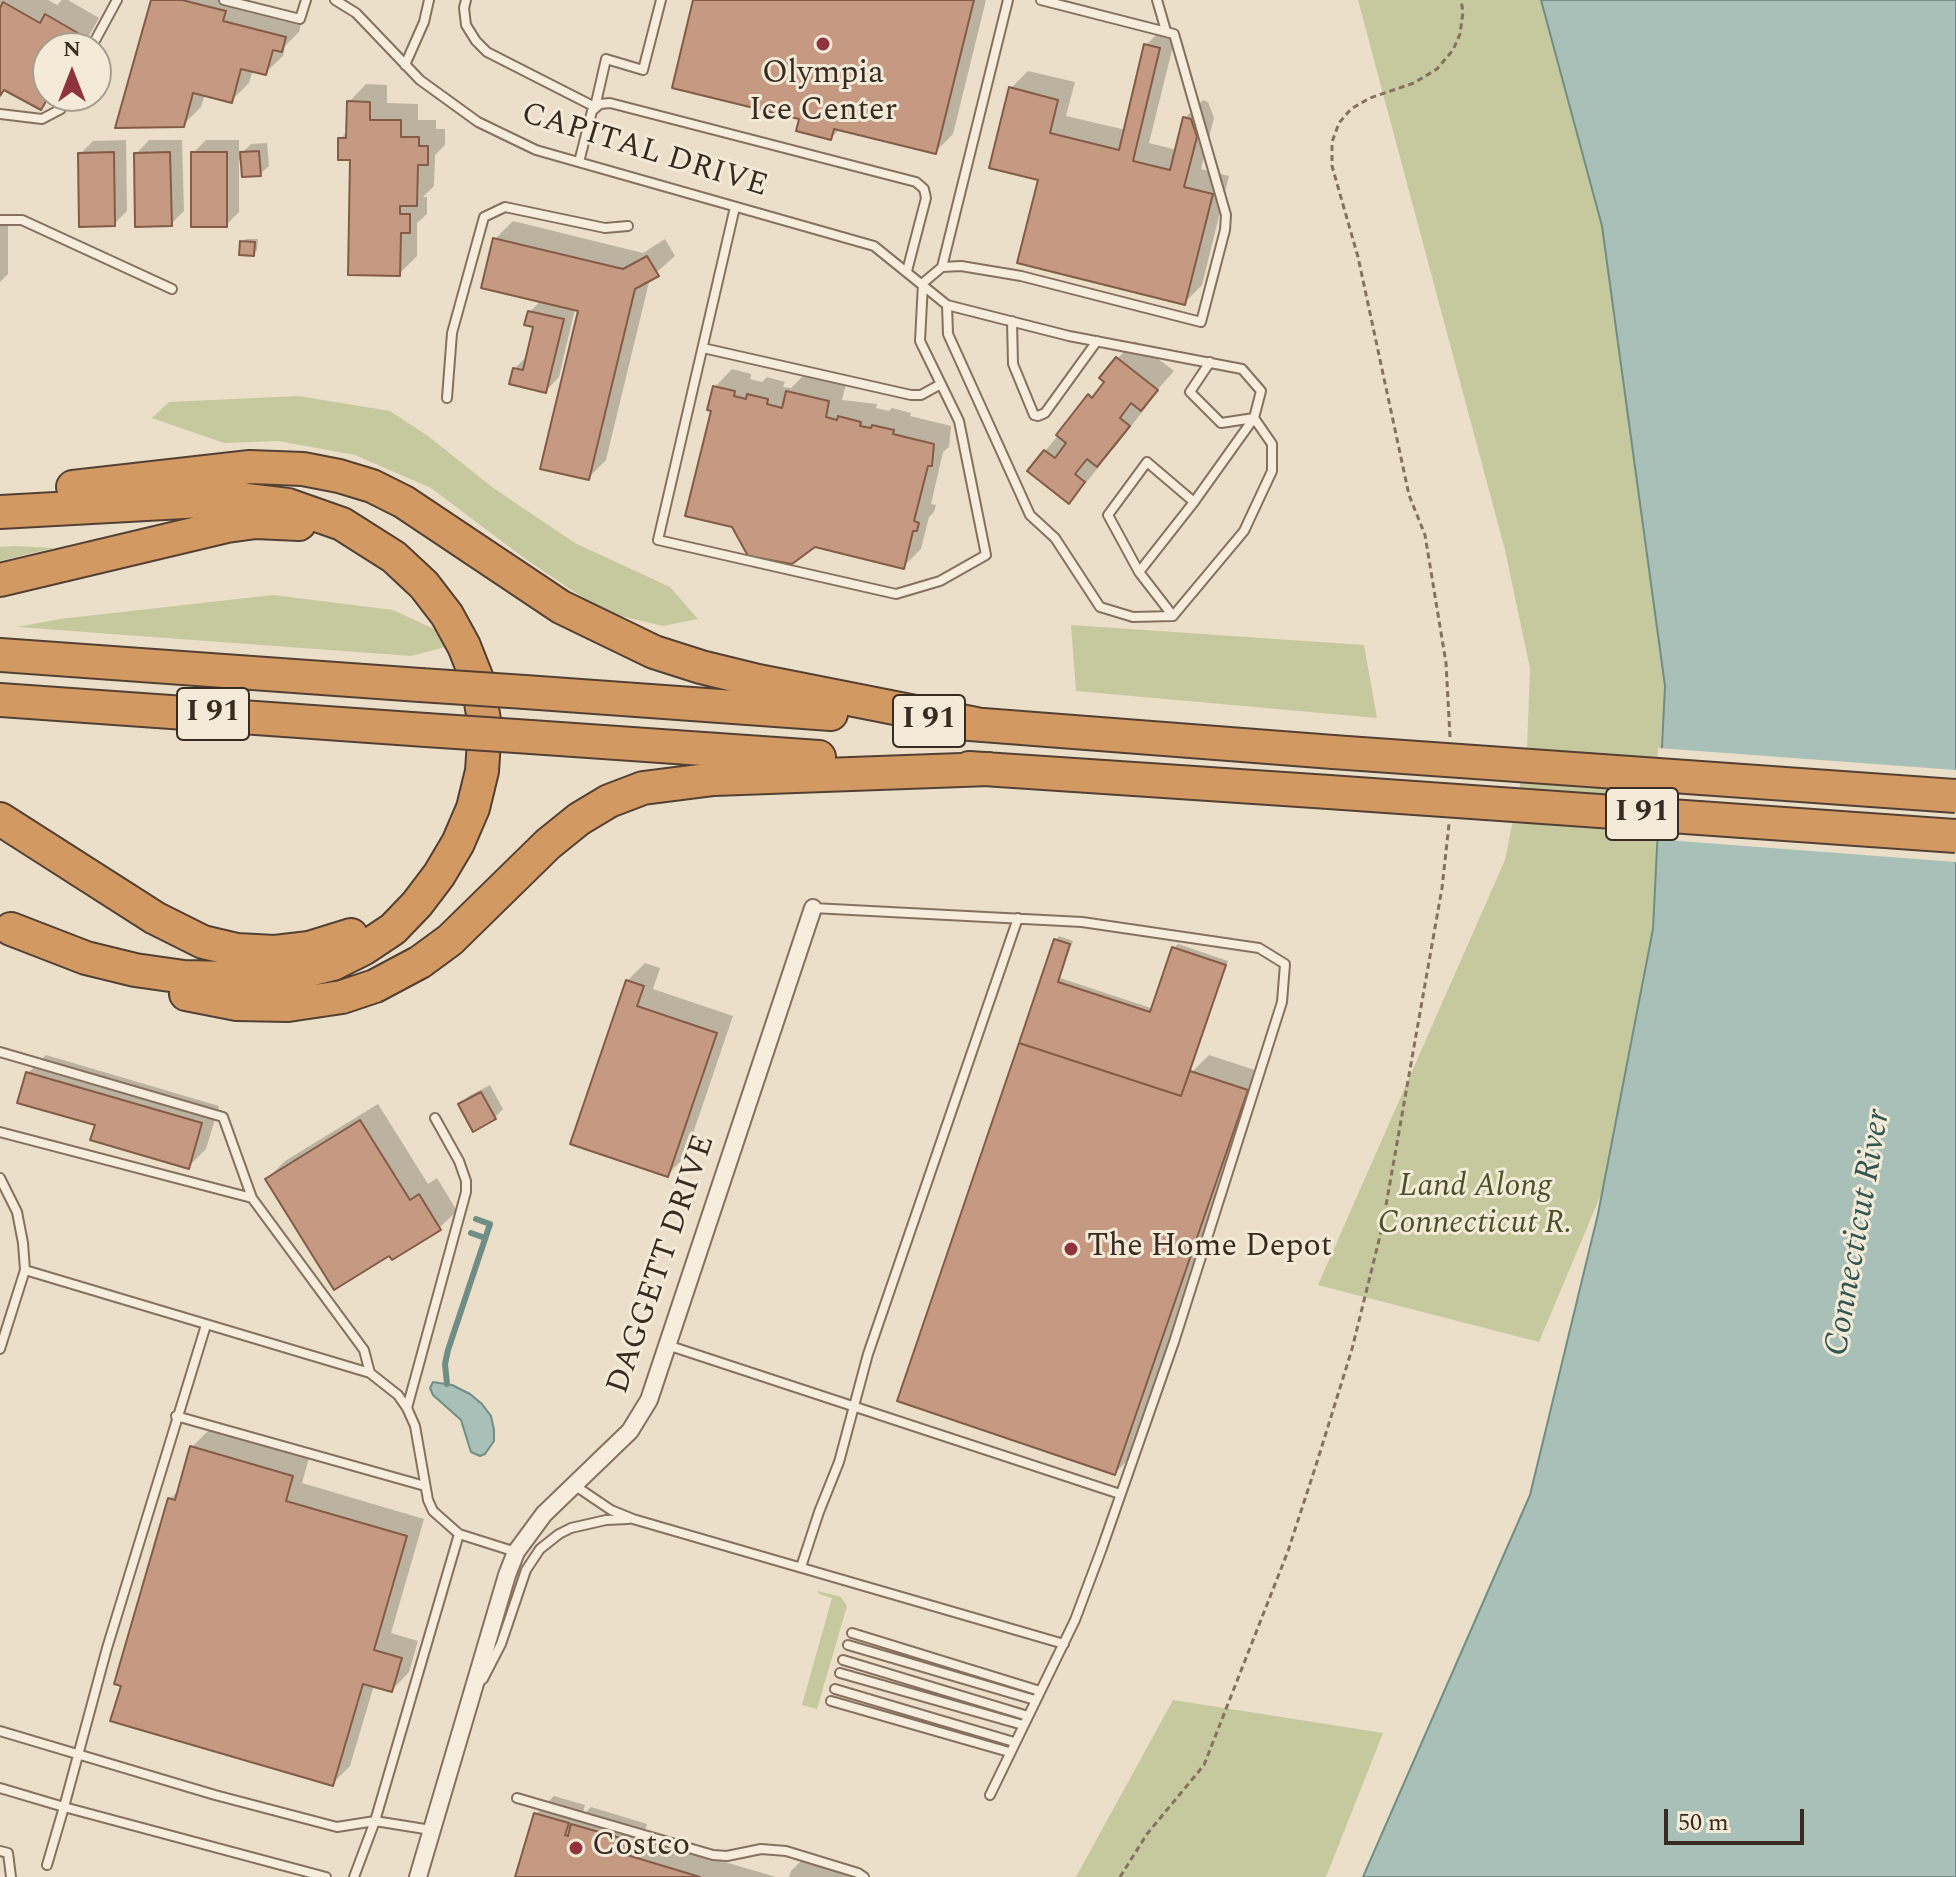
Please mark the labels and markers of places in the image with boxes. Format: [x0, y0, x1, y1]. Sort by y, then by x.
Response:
marker: Olympia Ice Center [814, 35, 832, 53]
place label: Olympia Ice Center [749, 57, 897, 132]
place label: The Home Depot [1087, 1230, 1332, 1268]
marker: The Home Depot [1062, 1240, 1080, 1258]
place label: Costco [592, 1829, 690, 1867]
marker: Costco [567, 1839, 585, 1857]

